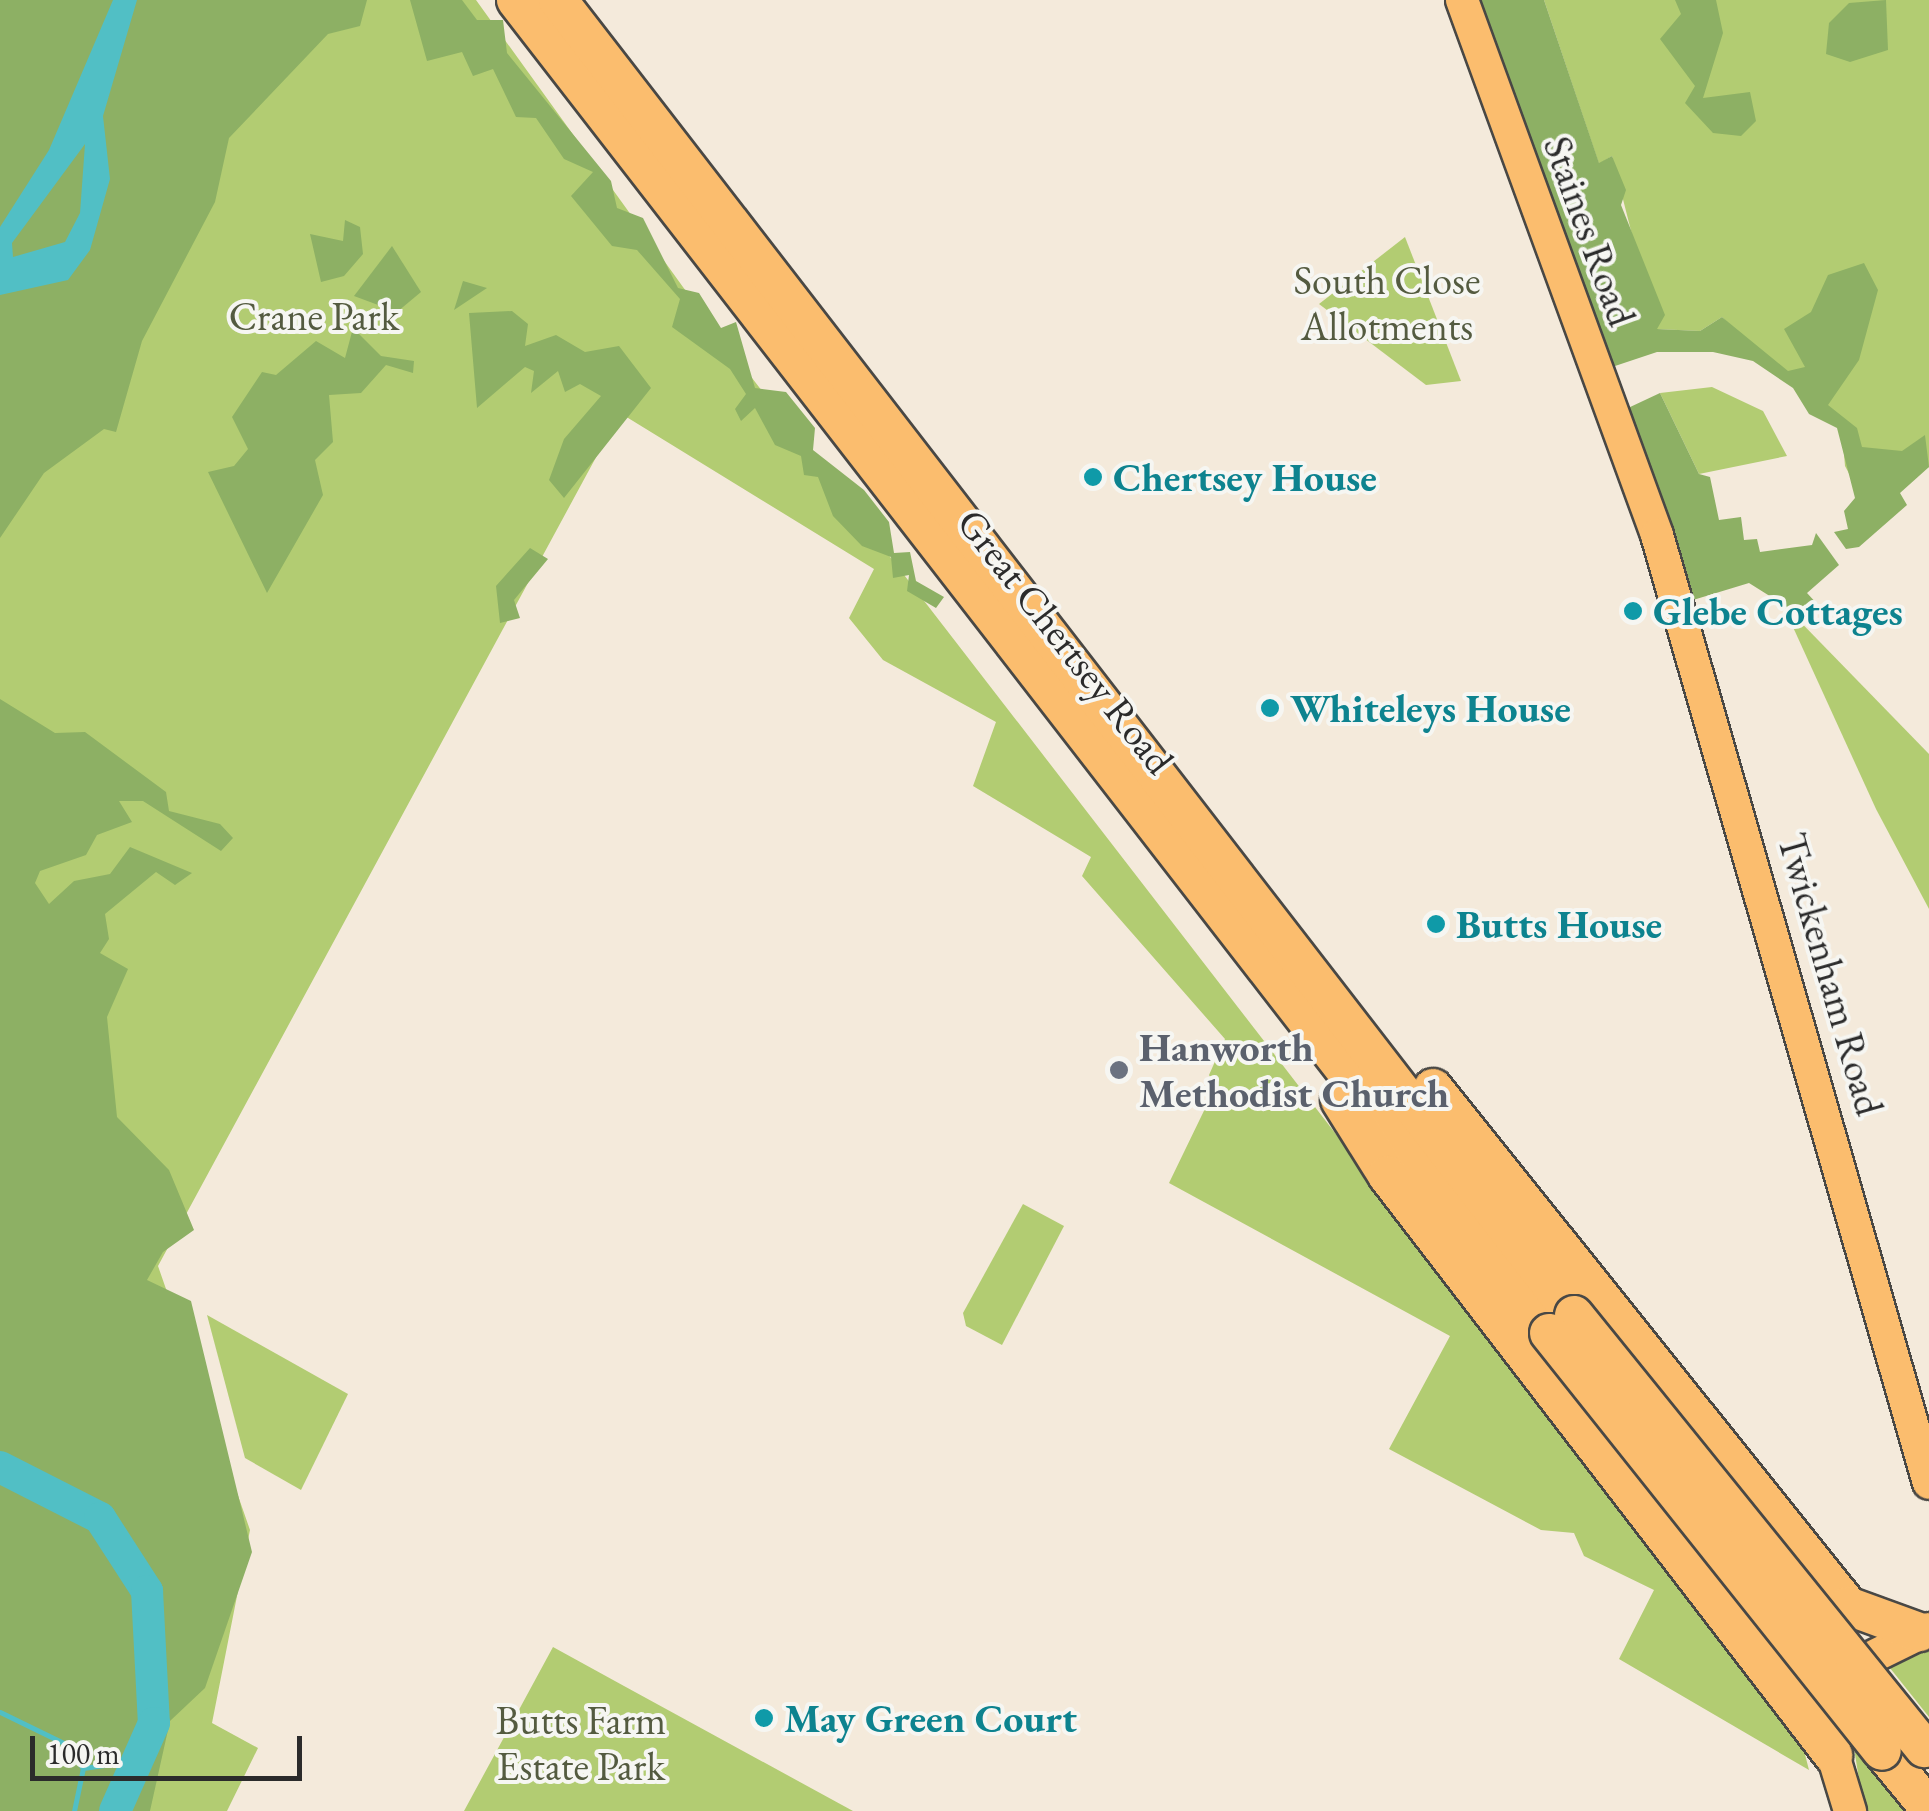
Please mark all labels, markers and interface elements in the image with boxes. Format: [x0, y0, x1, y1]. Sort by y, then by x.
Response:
street label: Staines Road [1534, 130, 1646, 332]
park label: South Close Allotments [1294, 256, 1480, 350]
park label: Crane Park [229, 292, 399, 340]
place label: Chertsey House [1113, 453, 1377, 501]
marker: Chertsey House [1082, 466, 1104, 488]
street label: Great Chertsey Road [948, 499, 1184, 783]
place label: Glebe Cottages [1653, 587, 1903, 635]
marker: Glebe Cottages [1622, 600, 1644, 622]
place label: Whiteleys House [1290, 684, 1571, 732]
marker: Whiteleys House [1259, 697, 1281, 719]
street label: Twickenham Road [1768, 827, 1894, 1121]
place label: Butts House [1456, 900, 1662, 948]
marker: Butts House [1425, 913, 1447, 935]
place label: Hanworth Methodist Church [1139, 1023, 1449, 1117]
marker: Hanworth Methodist Church [1108, 1059, 1130, 1081]
place label: May Green Court [784, 1694, 1077, 1742]
park label: Butts Farm Estate Park [496, 1696, 666, 1790]
marker: May Green Court [753, 1707, 775, 1729]
scale bar [35, 1716, 308, 1778]
text: 100 m [47, 1734, 120, 1773]

